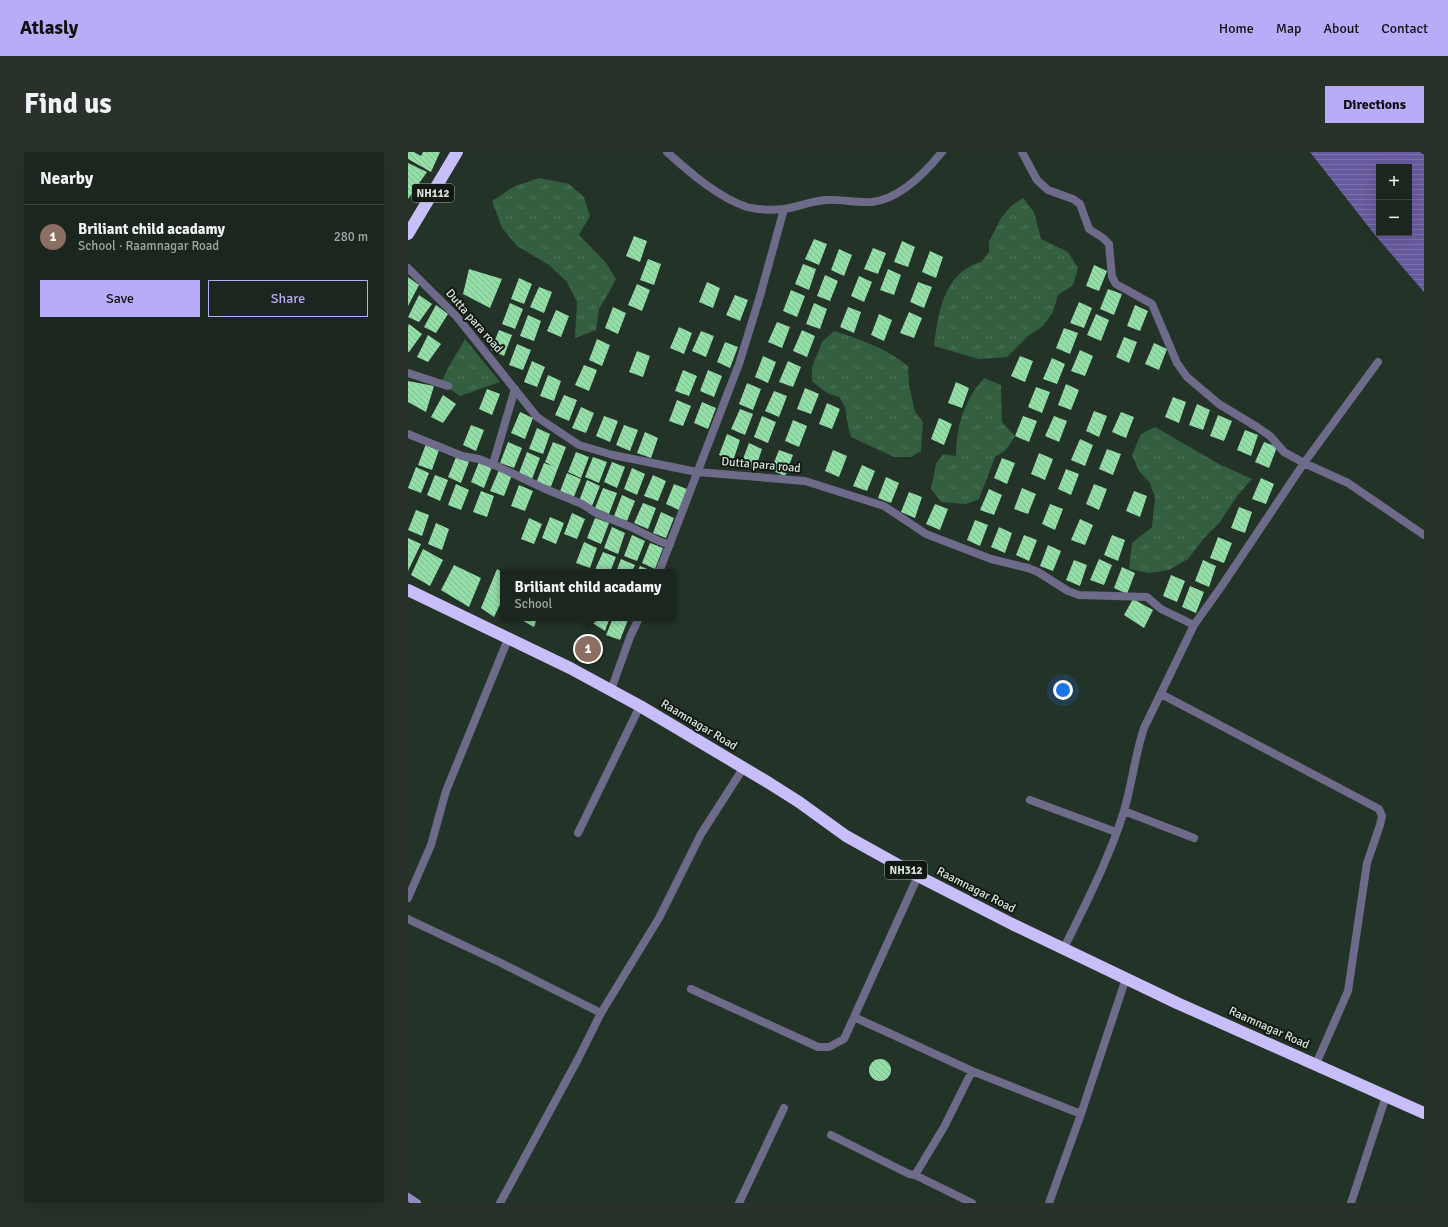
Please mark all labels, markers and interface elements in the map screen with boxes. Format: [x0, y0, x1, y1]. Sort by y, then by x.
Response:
text: Atlasly [20, 16, 78, 40]
text: Home [1219, 20, 1254, 37]
text: Map [1276, 20, 1301, 37]
text: About [1323, 20, 1359, 37]
text: Contact [1381, 20, 1428, 37]
button: Directions [1325, 86, 1424, 123]
text: Find us [24, 87, 112, 121]
map controls [1376, 164, 1412, 236]
button: + [1376, 164, 1412, 200]
text: Nearby [40, 168, 93, 189]
road number: NH112 [412, 184, 454, 202]
button: − [1376, 200, 1412, 236]
text: Briliant child acadamy [78, 220, 225, 238]
text: 1 [49, 229, 57, 245]
text: 280 m [334, 229, 368, 245]
text: School · Raamnagar Road [78, 238, 219, 254]
button: Save [40, 280, 200, 317]
button: Share [208, 280, 368, 317]
street label: Dutta para road [442, 286, 506, 356]
street label: Dutta para road [721, 454, 801, 476]
popup [500, 569, 676, 621]
text: Briliant child acadamy [515, 578, 661, 596]
text: School [515, 596, 552, 612]
pin: 1 [575, 634, 601, 664]
your location [1053, 680, 1073, 700]
street label: Raamnagar Road [658, 696, 740, 754]
road number: NH312 [885, 861, 927, 879]
street label: Raamnagar Road [934, 864, 1018, 916]
street label: Raamnagar Road [1226, 1004, 1312, 1052]

